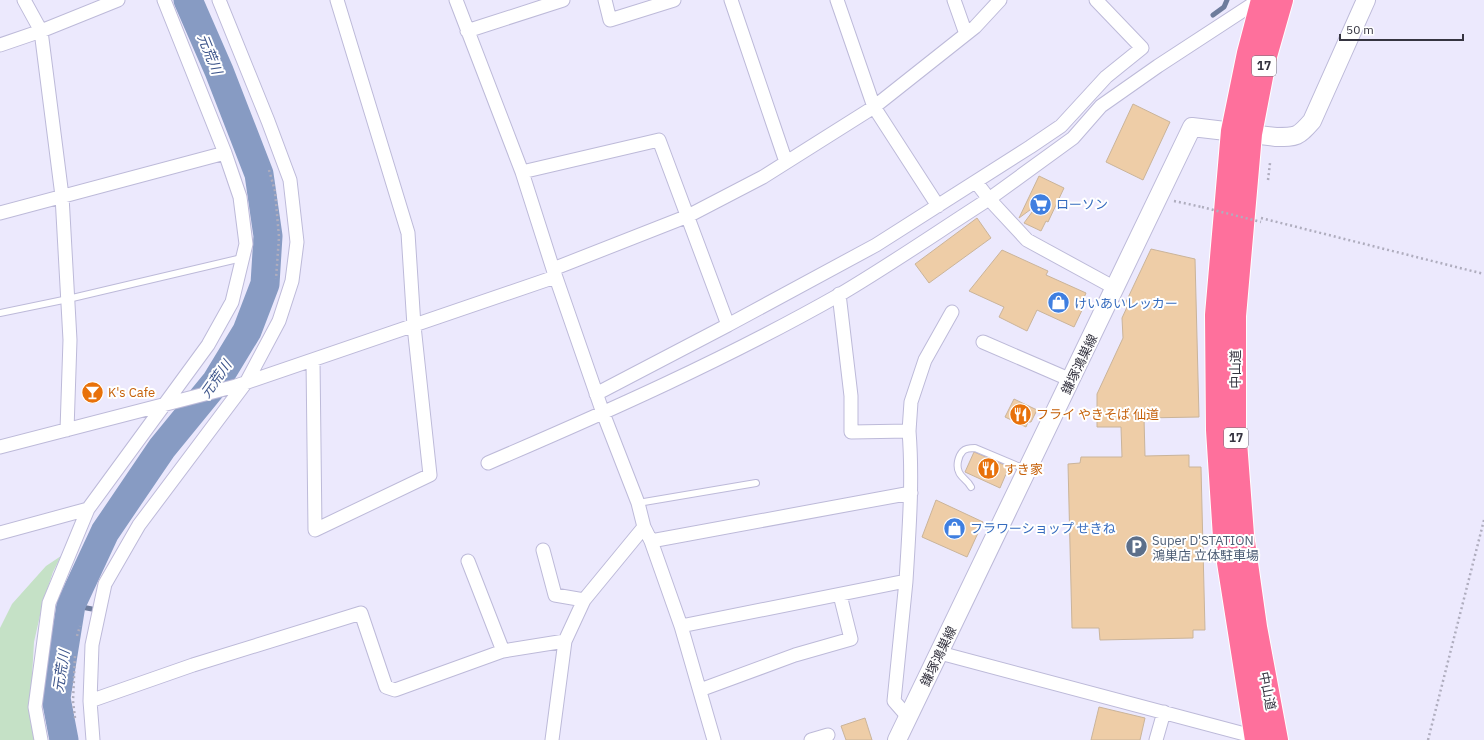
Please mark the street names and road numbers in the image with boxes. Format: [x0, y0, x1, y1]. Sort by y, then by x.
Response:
road number: 17 [1252, 56, 1276, 76]
street label: 鎌塚鴻巣線 [1058, 331, 1101, 397]
street label: 中山道 [1227, 349, 1244, 389]
road number: 17 [1224, 428, 1248, 448]
street label: 鎌塚鴻巣線 [917, 623, 960, 689]
street label: 中山道 [1255, 670, 1280, 712]

